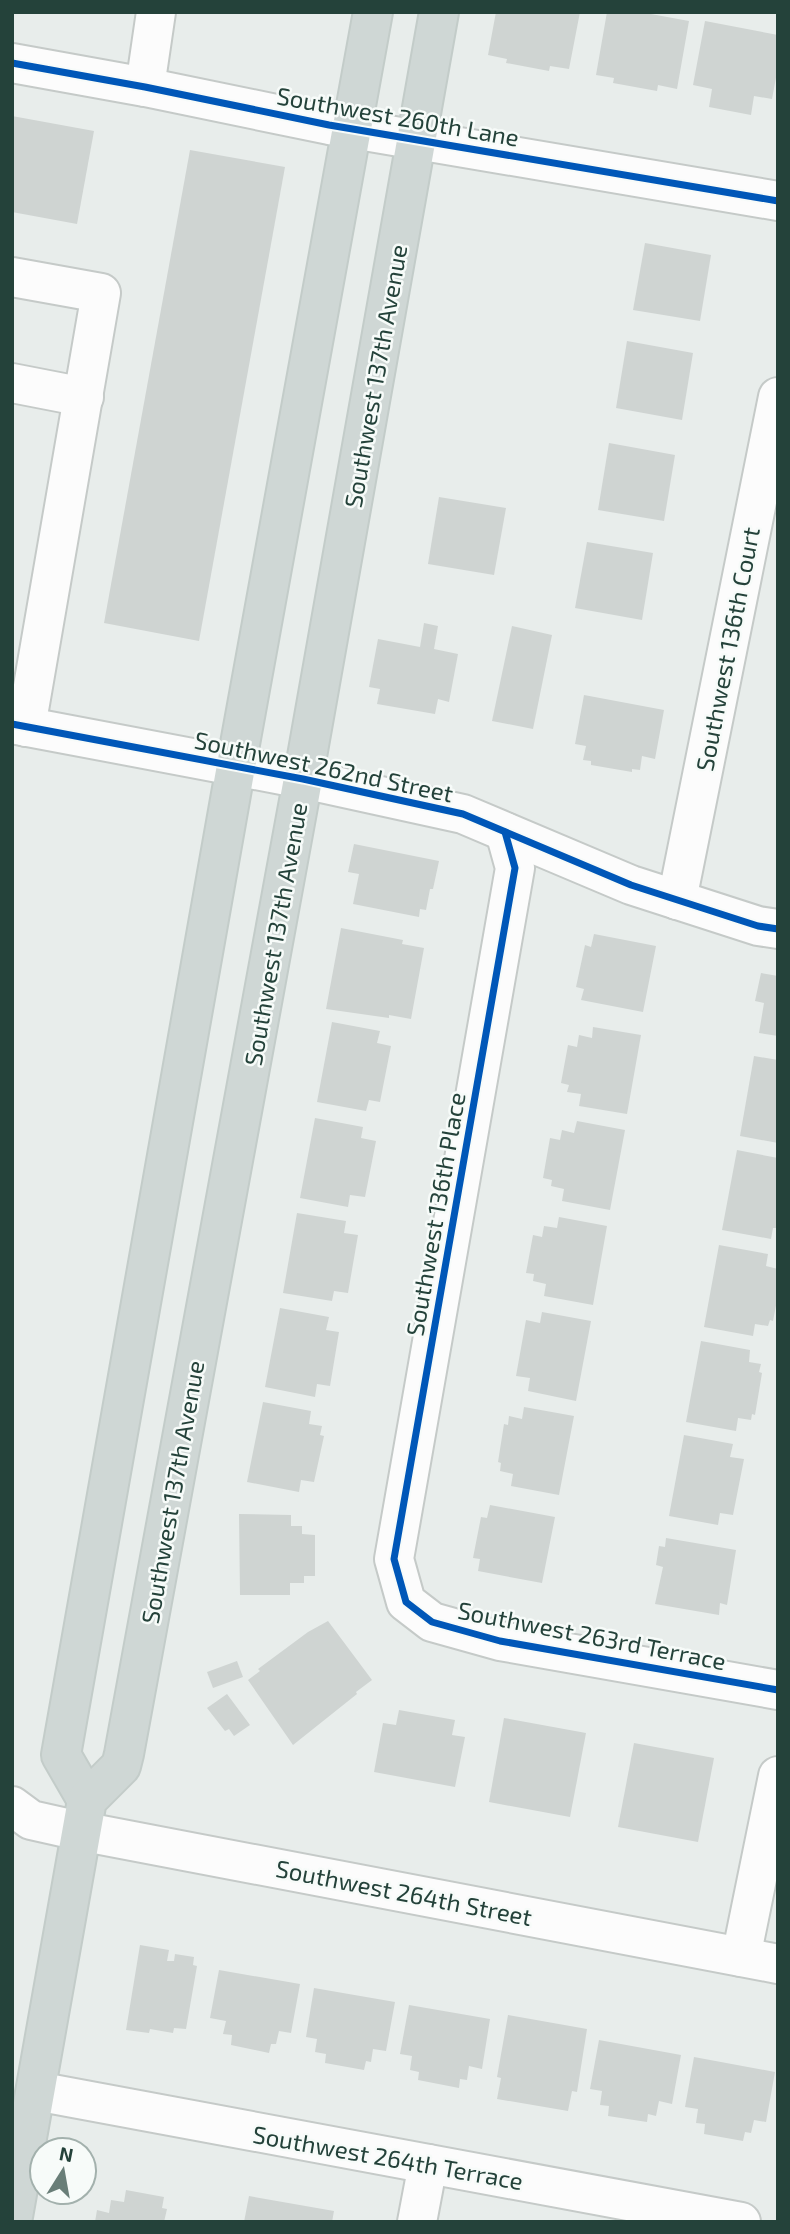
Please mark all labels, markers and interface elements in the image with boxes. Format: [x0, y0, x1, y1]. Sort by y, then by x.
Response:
street label: Southwest 260th Lane [275, 80, 521, 152]
street label: Southwest 137th Avenue [338, 242, 412, 510]
street label: Southwest 136th Court [689, 525, 765, 773]
street label: Southwest 262nd Street [192, 724, 456, 808]
street label: Southwest 137th Avenue [238, 800, 312, 1068]
street label: Southwest 136th Place [399, 1090, 471, 1338]
street label: Southwest 137th Avenue [135, 1358, 209, 1626]
street label: Southwest 263rd Terrace [455, 1595, 729, 1675]
street label: Southwest 264th Street [273, 1853, 535, 1931]
street label: Southwest 264th Terrace [251, 2119, 525, 2195]
north arrow [28, 2136, 98, 2206]
text: N [57, 2141, 75, 2166]

